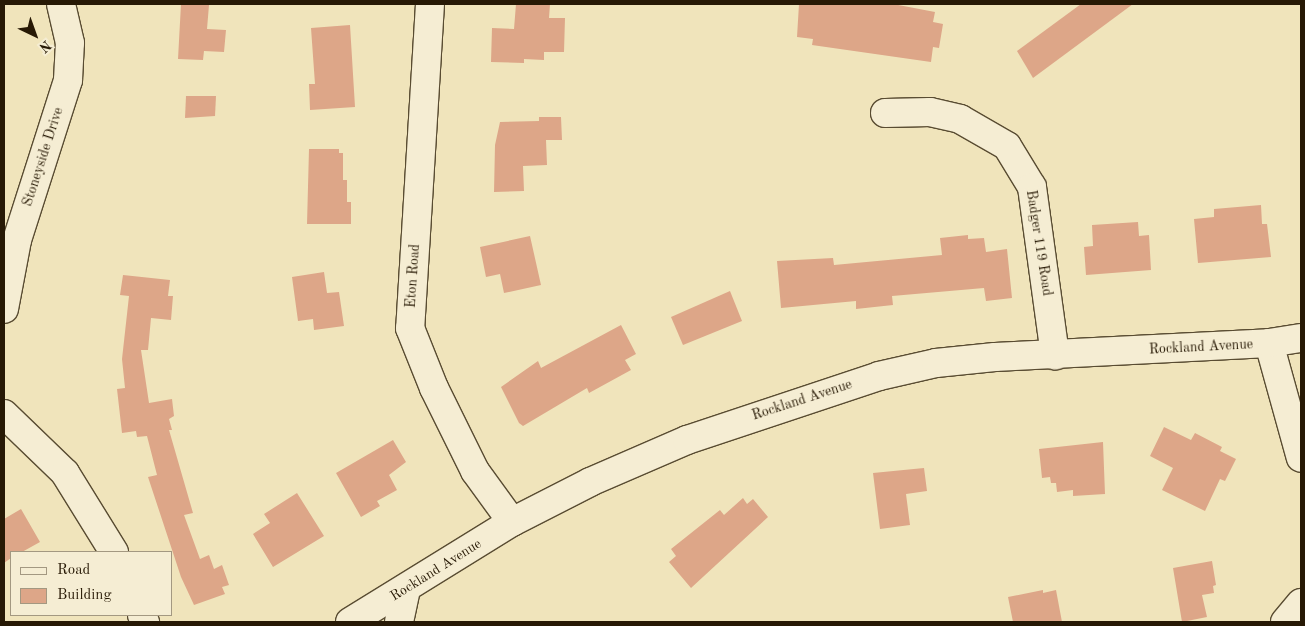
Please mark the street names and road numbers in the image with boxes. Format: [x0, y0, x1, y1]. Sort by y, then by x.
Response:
street label: Stoneyside Drive [19, 105, 67, 209]
street label: Badger 119 Road [1022, 189, 1056, 297]
street label: Eton Road [402, 243, 424, 309]
street label: Rockland Avenue [1148, 336, 1254, 358]
street label: Rockland Avenue [750, 376, 854, 424]
street label: Rockland Avenue [387, 535, 485, 605]

